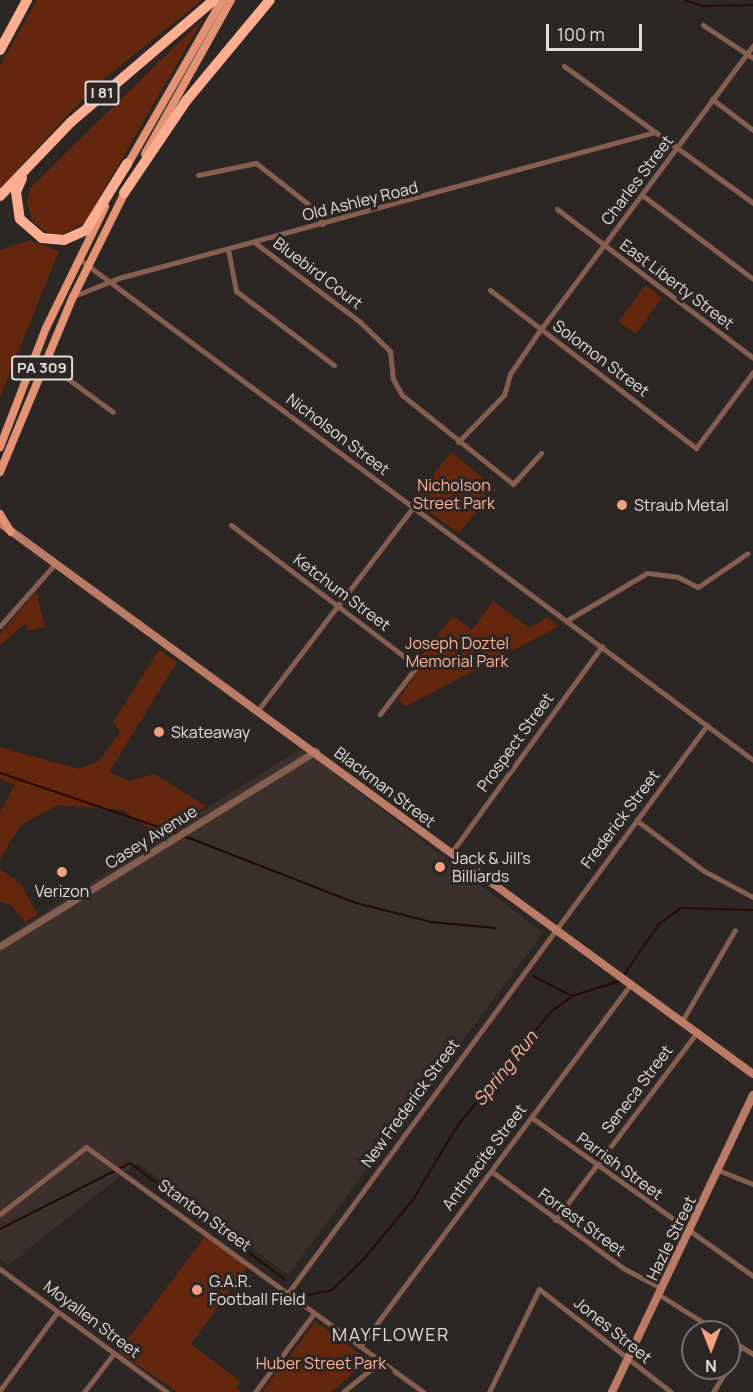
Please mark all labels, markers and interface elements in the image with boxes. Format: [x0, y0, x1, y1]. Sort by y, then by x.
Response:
scale bar [549, 12, 645, 50]
text: 100 m [557, 22, 605, 46]
road number: I 81 [84, 81, 120, 105]
street label: Charles Street [597, 131, 677, 229]
street label: Old Ashley Road [300, 177, 420, 225]
street label: Bluebird Court [270, 233, 366, 313]
street label: East Liberty Street [616, 235, 738, 333]
street label: Solomon Street [549, 316, 653, 400]
road number: PA 309 [10, 356, 74, 380]
street label: Nicholson Street [283, 389, 393, 479]
park label: Nicholson Street Park [413, 475, 495, 513]
place label: Straub Metal [634, 495, 729, 515]
marker: Straub Metal [615, 498, 629, 512]
street label: Ketchum Street [290, 549, 394, 635]
park label: Joseph Doztel Memorial Park [405, 633, 509, 671]
street label: Prospect Street [473, 689, 557, 795]
place label: Skateaway [171, 722, 250, 742]
marker: Skateaway [152, 725, 166, 739]
street label: Blackman Street [331, 743, 439, 831]
street label: Frederick Street [577, 766, 663, 872]
street label: Casey Avenue [102, 801, 200, 873]
place label: Jack & Jill's Billiards [452, 848, 531, 886]
marker: Jack & Jill's Billiards [433, 860, 447, 874]
marker: Verizon [55, 865, 69, 879]
place label: Verizon [35, 881, 89, 901]
water label: Spring Run [468, 1026, 542, 1110]
street label: New Frederick Street [357, 1035, 463, 1171]
street label: Seneca Street [598, 1041, 676, 1137]
street label: Anthracite Street [438, 1100, 530, 1214]
street label: Parrish Street [573, 1128, 667, 1204]
street label: Stanton Street [155, 1175, 255, 1255]
street label: Forrest Street [535, 1184, 629, 1260]
street label: Hazle Street [642, 1193, 700, 1283]
place label: G.A.R. Football Field [209, 1271, 306, 1309]
street label: Moyallen Street [40, 1276, 144, 1362]
marker: G.A.R. Football Field [190, 1283, 204, 1297]
street label: Jones Street [570, 1293, 656, 1367]
north arrow [681, 1320, 741, 1380]
district label: MAYFLOWER [332, 1323, 450, 1345]
park label: Huber Street Park [256, 1353, 386, 1373]
text: N [705, 1355, 717, 1377]

